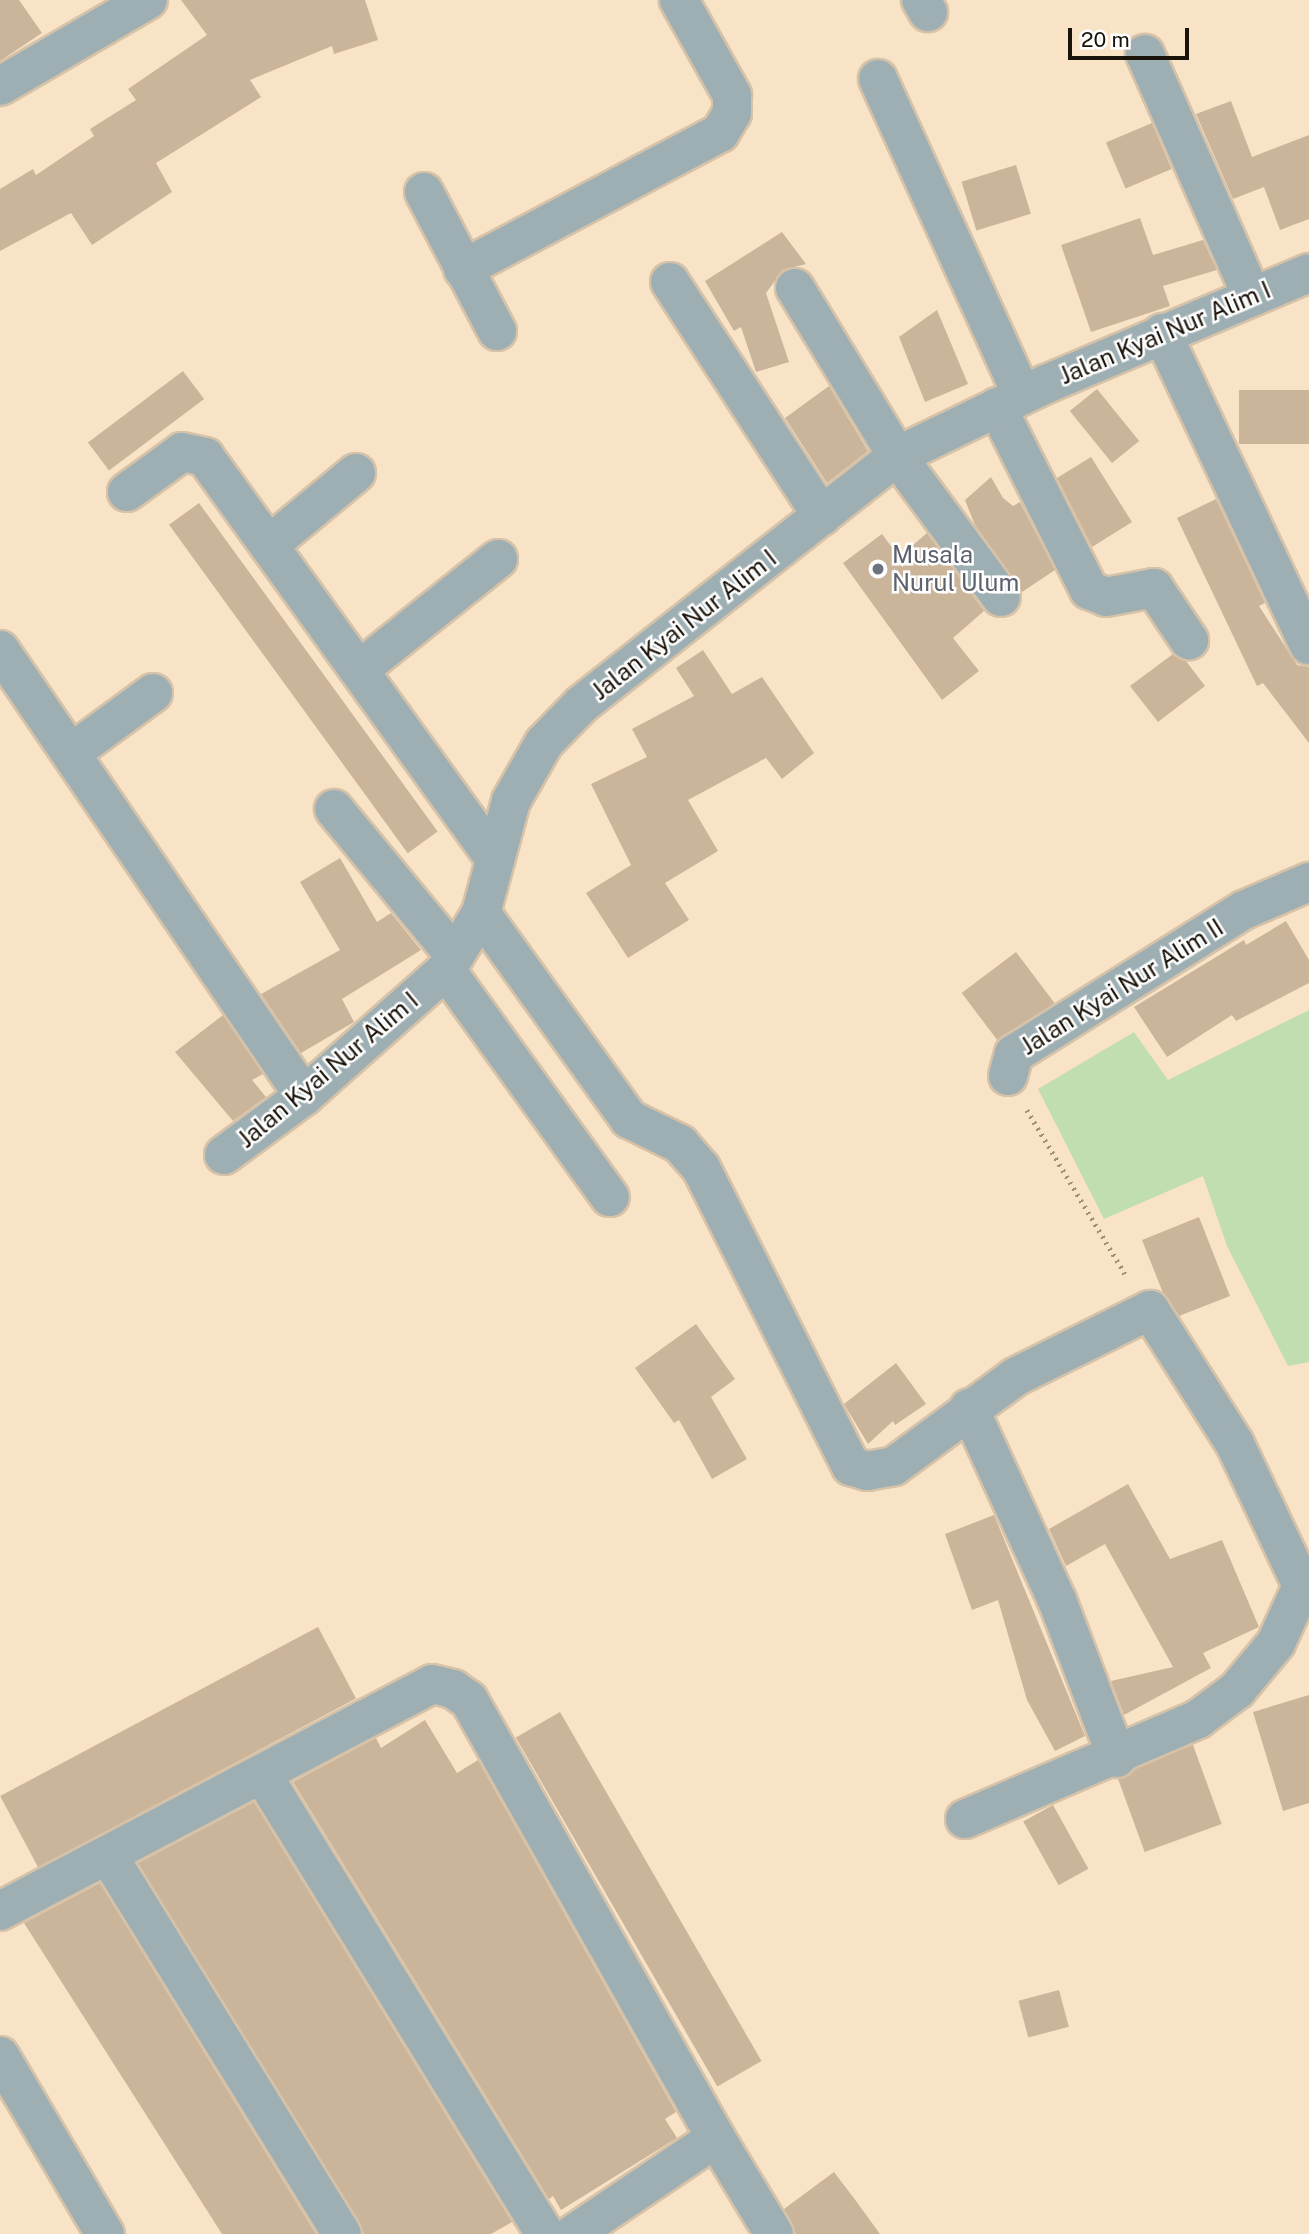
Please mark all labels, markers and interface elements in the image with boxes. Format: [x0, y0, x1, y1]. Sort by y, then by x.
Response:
scale bar [1071, 14, 1192, 58]
text: 20 m [1081, 27, 1130, 52]
street label: Jalan Kyai Nur Alim I [1055, 275, 1275, 391]
place label: Musala Nurul Ulum [892, 541, 1019, 597]
street label: Jalan Kyai Nur Alim I [586, 544, 782, 706]
marker: Musala Nurul Ulum [870, 561, 886, 577]
street label: Jalan Kyai Nur Alim II [1015, 913, 1229, 1061]
street label: Jalan Kyai Nur Alim I [232, 986, 424, 1154]

